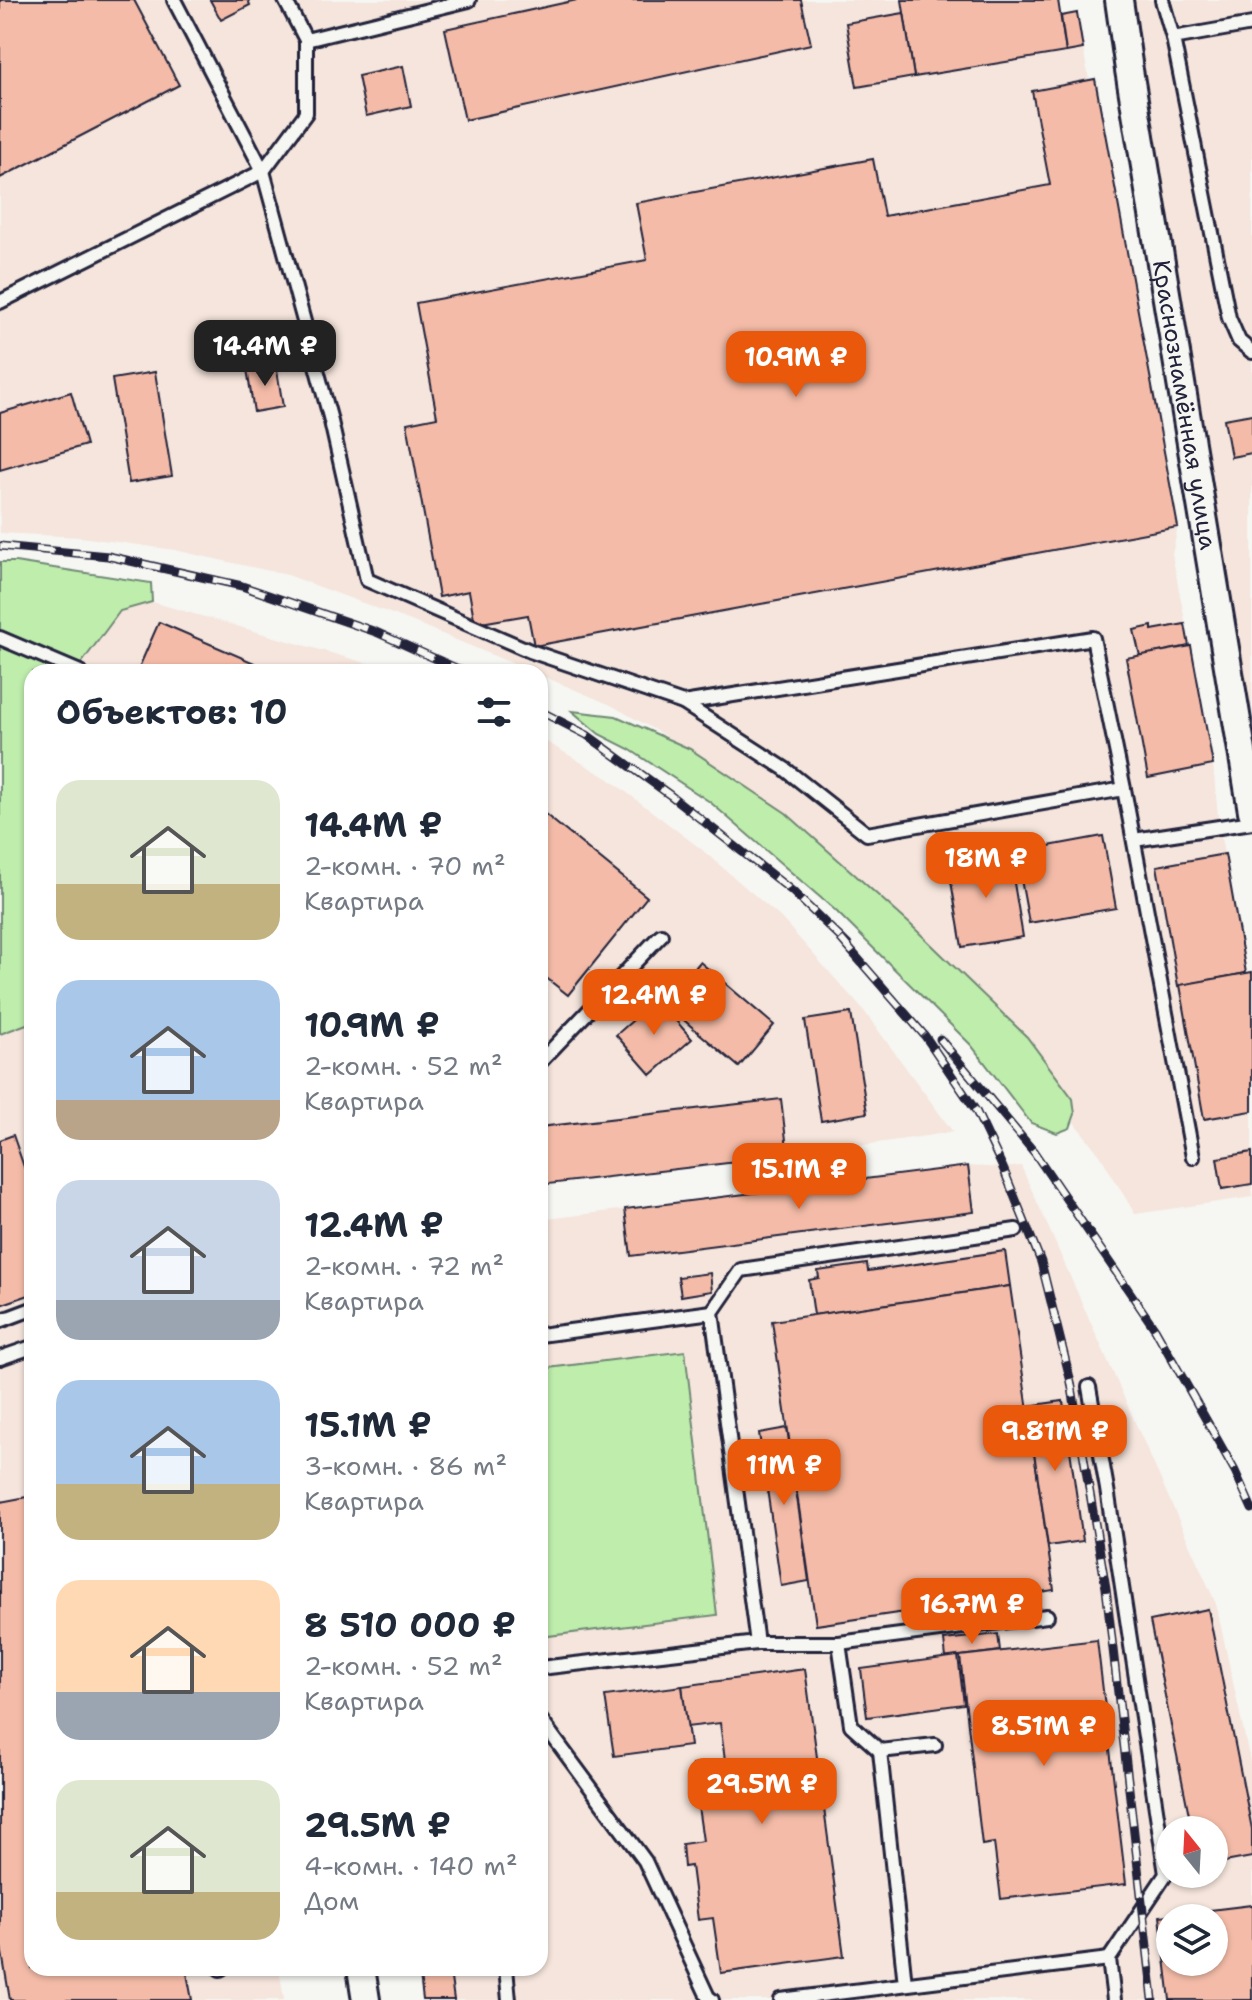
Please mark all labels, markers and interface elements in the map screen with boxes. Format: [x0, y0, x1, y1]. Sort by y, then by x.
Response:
street label: Краснознамённая улица [1145, 257, 1224, 552]
pin: 14.4M ₽ [191, 320, 339, 388]
text: 14.4M ₽ [212, 328, 318, 363]
pin: 10.9M ₽ [722, 331, 870, 399]
text: 10.9M ₽ [744, 339, 848, 374]
text: Объектов: 10 [56, 689, 288, 735]
icon: filters [472, 690, 516, 734]
text: 14.4M ₽ [304, 802, 443, 848]
icon: home [120, 812, 216, 908]
pin: 18M ₽ [930, 832, 1042, 900]
text: 18M ₽ [944, 840, 1028, 875]
text: 2-комн. · 70 m² [304, 848, 506, 883]
text: Квартира [304, 883, 424, 918]
pin: 12.4M ₽ [580, 969, 728, 1037]
text: 12.4M ₽ [601, 977, 707, 1012]
text: 10.9M ₽ [304, 1002, 440, 1048]
icon: home [120, 1012, 216, 1108]
text: 2-комн. · 52 m² [304, 1048, 503, 1083]
text: Квартира [304, 1083, 424, 1118]
pin: 15.1M ₽ [725, 1143, 873, 1211]
text: 15.1M ₽ [750, 1151, 848, 1186]
text: 12.4M ₽ [304, 1202, 444, 1248]
icon: home [120, 1212, 216, 1308]
text: 2-комн. · 72 m² [304, 1248, 504, 1283]
text: Квартира [304, 1283, 424, 1318]
text: 15.1M ₽ [304, 1402, 432, 1448]
pin: 9.81M ₽ [981, 1405, 1129, 1473]
icon: home [120, 1412, 216, 1508]
text: 9.81M ₽ [1001, 1413, 1109, 1448]
pin: 11M ₽ [728, 1439, 840, 1507]
text: 11M ₽ [746, 1447, 822, 1482]
text: 3-комн. · 86 m² [304, 1448, 507, 1483]
text: Квартира [304, 1483, 424, 1518]
pin: 16.7M ₽ [898, 1578, 1046, 1646]
text: 16.7M ₽ [919, 1586, 1025, 1621]
text: 8 510 000 ₽ [304, 1602, 516, 1648]
icon: home [120, 1612, 216, 1708]
text: 2-комн. · 52 m² [304, 1648, 503, 1683]
text: Квартира [304, 1683, 424, 1718]
pin: 8.51M ₽ [970, 1700, 1118, 1768]
text: 8.51M ₽ [991, 1708, 1097, 1743]
pin: 29.5M ₽ [688, 1758, 836, 1826]
text: 29.5M ₽ [706, 1766, 818, 1801]
text: 29.5M ₽ [304, 1802, 451, 1848]
icon: home [120, 1812, 216, 1908]
north arrow [1156, 1816, 1228, 1888]
map controls [1156, 1816, 1228, 1976]
text: 4-комн. · 140 m² [304, 1848, 518, 1883]
text: Дом [304, 1883, 359, 1918]
button: layers [1156, 1904, 1228, 1976]

